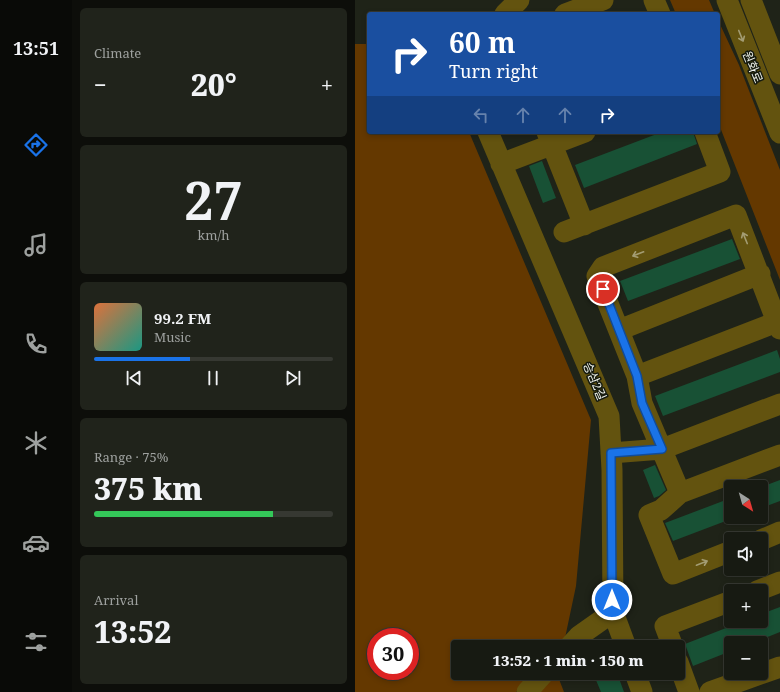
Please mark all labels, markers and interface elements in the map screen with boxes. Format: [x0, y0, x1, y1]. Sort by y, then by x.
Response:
text: 60 m [449, 23, 516, 61]
icon: right [383, 28, 435, 80]
one-way arrow [738, 30, 745, 42]
text: 13:51 [13, 36, 59, 60]
text: Climate [94, 44, 141, 62]
street label: 원화로 [739, 48, 767, 86]
text: Turn right [449, 59, 538, 83]
text: 20° [191, 64, 237, 105]
text: − [94, 69, 107, 99]
text: + [321, 69, 333, 99]
icon: left [470, 104, 492, 126]
icon: ahead [512, 104, 534, 126]
icon: ahead [554, 104, 576, 126]
icon: right [596, 104, 618, 126]
icon: directions [22, 131, 50, 159]
text: 27 [184, 164, 243, 235]
text: km/h [198, 226, 229, 244]
icon: music [22, 231, 50, 259]
one-way arrow [741, 233, 749, 245]
one-way arrow [633, 250, 645, 258]
pin [586, 272, 620, 306]
icon: arrive [592, 278, 614, 300]
text: 99.2 FM [154, 308, 211, 328]
text: Music [154, 328, 191, 346]
icon: phone [22, 330, 50, 358]
street label: 승삼2길 [579, 359, 611, 403]
icon: previous [123, 367, 145, 389]
icon: pause [202, 367, 224, 389]
icon: next [282, 367, 304, 389]
icon: climate [22, 429, 50, 457]
text: Range · 75% [94, 448, 168, 466]
text: 375 km [94, 468, 203, 509]
north arrow [724, 480, 768, 524]
map controls [724, 480, 768, 680]
icon: car [22, 529, 50, 557]
button: sound [724, 532, 768, 576]
one-way arrow [696, 558, 708, 566]
position arrow [591, 579, 633, 621]
button: + [724, 584, 768, 628]
text: Arrival [94, 591, 138, 609]
text: 13:52 [94, 611, 171, 652]
icon: filters [22, 628, 50, 656]
speed limit sign: 30 [367, 628, 419, 680]
button: − [724, 636, 768, 680]
text: 13:52 · 1 min · 150 m [492, 650, 644, 670]

